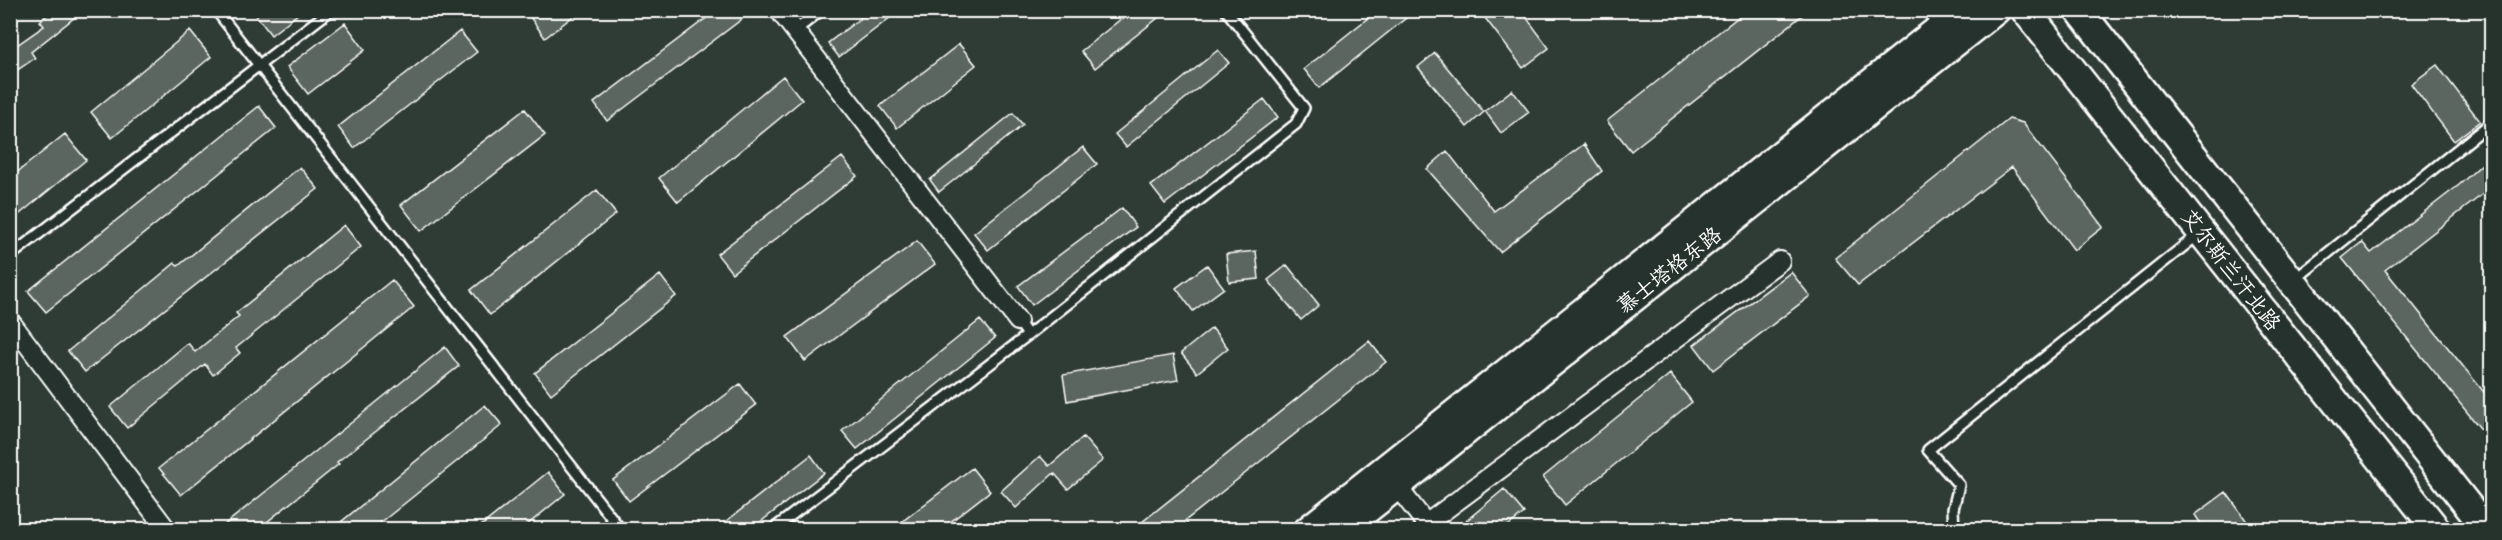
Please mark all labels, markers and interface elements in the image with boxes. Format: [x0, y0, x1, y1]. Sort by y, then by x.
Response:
street label: 艾尔斯兰汗北路 [2176, 204, 2286, 336]
street label: 慕士塔格东路 [1611, 221, 1727, 319]

